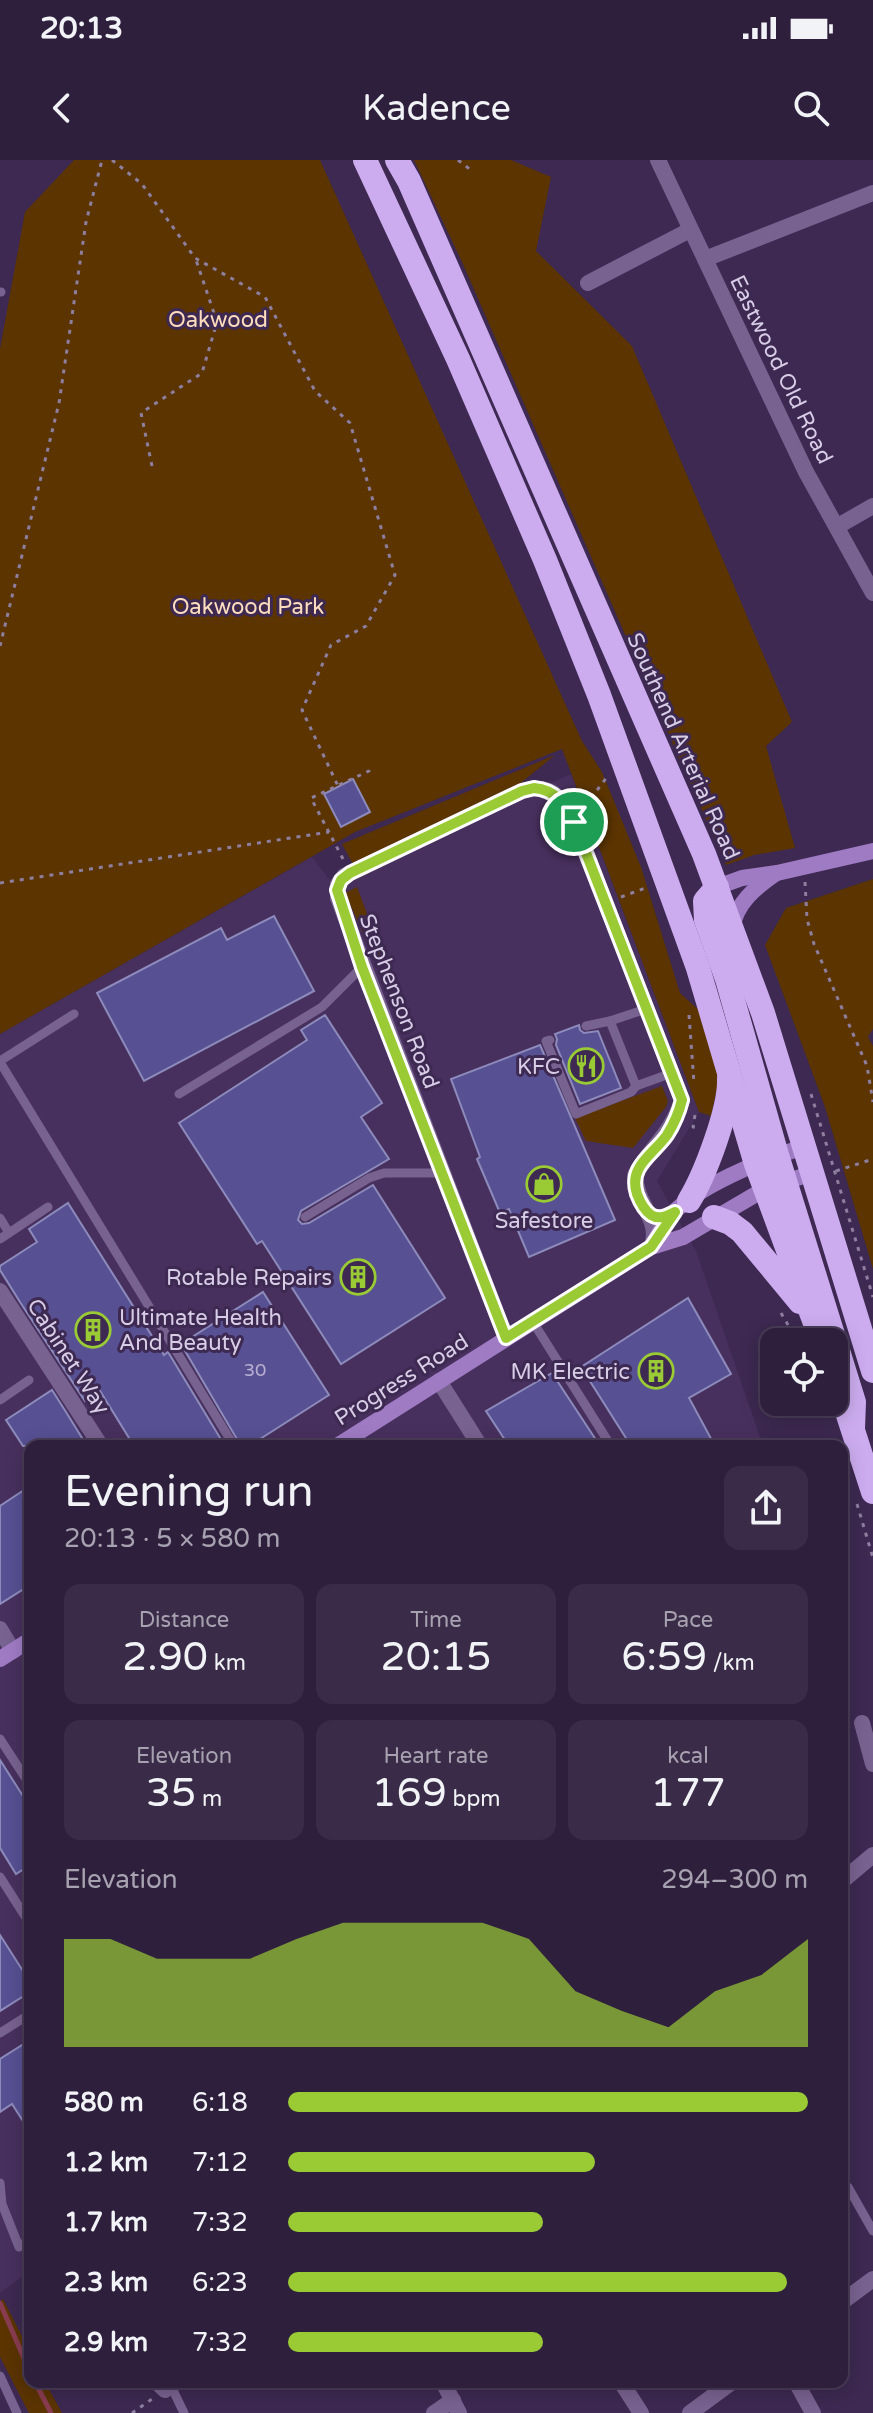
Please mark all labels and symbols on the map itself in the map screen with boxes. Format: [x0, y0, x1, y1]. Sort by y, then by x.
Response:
street label: Eastwood Old Road [724, 271, 838, 468]
park label: Oakwood [168, 307, 268, 333]
park label: Oakwood Park [172, 594, 324, 620]
street label: Southend Arterial Road [621, 629, 745, 864]
pin [540, 788, 608, 856]
street label: Stephenson Road [354, 910, 444, 1092]
restaurant icon: KFC [567, 1047, 605, 1085]
place label: KFC [517, 1054, 560, 1080]
shop icon: Safestore [525, 1165, 563, 1203]
place label: Safestore [495, 1208, 593, 1234]
building icon: Rotable Repairs [339, 1258, 377, 1296]
place label: Rotable Repairs [166, 1265, 332, 1291]
street label: Cabinet Way [21, 1294, 115, 1419]
place label: Ultimate Health And Beauty [119, 1305, 282, 1356]
building icon: Ultimate Health And Beauty [74, 1311, 112, 1349]
street label: Progress Road [330, 1328, 473, 1431]
building icon: MK Electric [637, 1352, 675, 1390]
house number: 30 [244, 1359, 266, 1381]
place label: MK Electric [511, 1359, 630, 1385]

